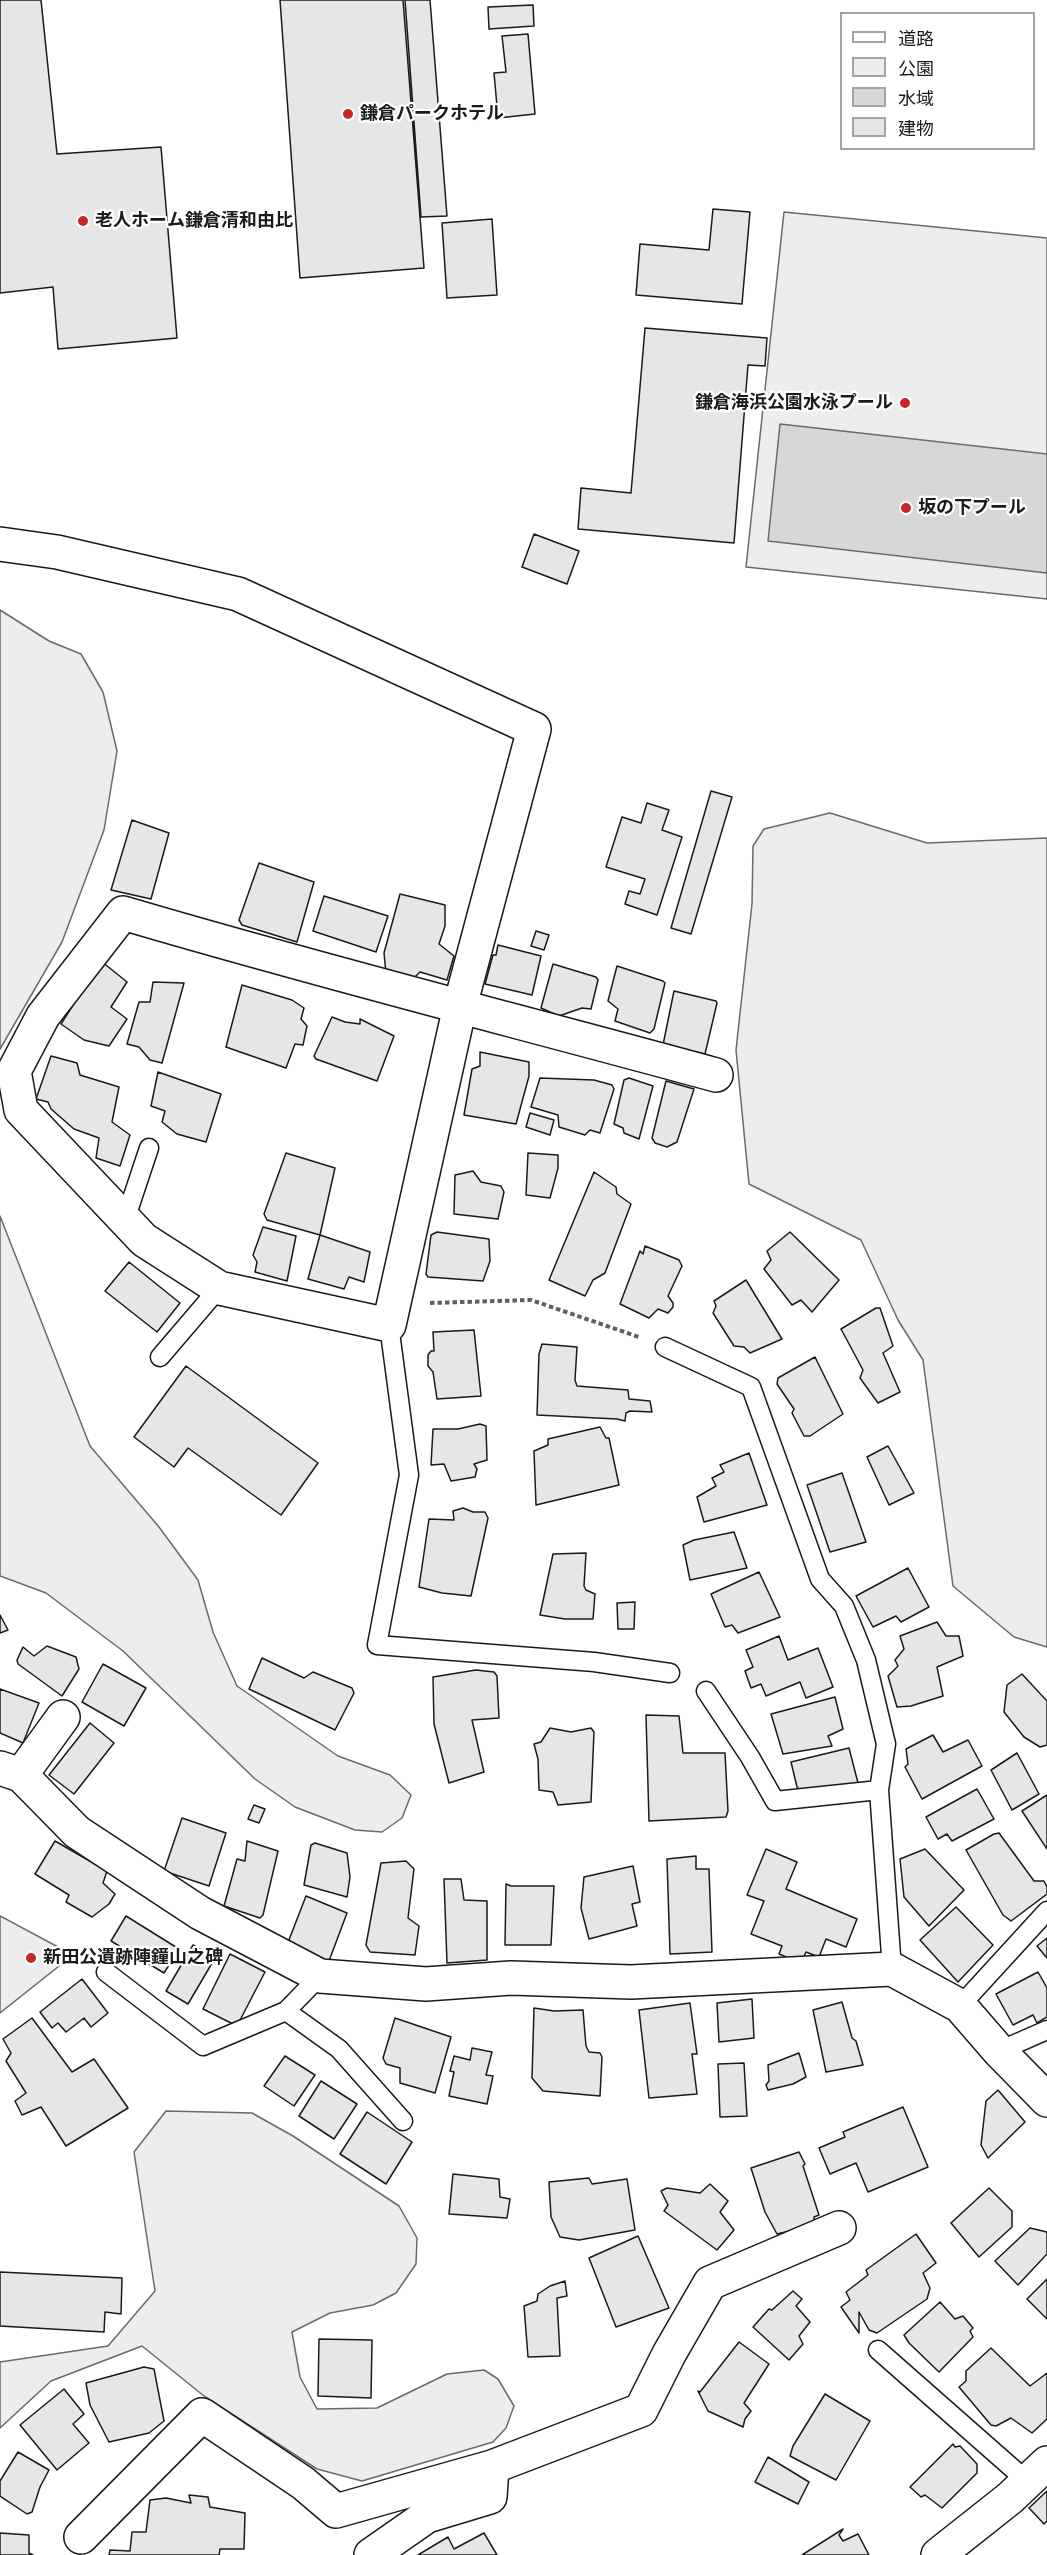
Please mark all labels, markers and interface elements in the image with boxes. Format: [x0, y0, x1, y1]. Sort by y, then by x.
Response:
legend [840, 12, 1035, 150]
text: 道路 [898, 26, 934, 50]
text: 公園 [898, 56, 934, 80]
text: 水域 [898, 86, 934, 110]
place label: 鎌倉パークホテル [360, 103, 504, 125]
marker: 鎌倉パークホテル [341, 107, 355, 121]
text: 建物 [898, 116, 934, 140]
place label: 老人ホーム鎌倉清和由比 [95, 210, 293, 232]
marker: 老人ホーム鎌倉清和由比 [76, 214, 90, 228]
place label: 鎌倉海浜公園水泳プール [695, 392, 893, 414]
marker: 鎌倉海浜公園水泳プール [898, 396, 912, 410]
place label: 坂の下プール [918, 497, 1026, 519]
marker: 坂の下プール [899, 501, 913, 515]
place label: 新田公遺跡陣鐘山之碑 [43, 1947, 223, 1969]
marker: 新田公遺跡陣鐘山之碑 [24, 1951, 38, 1965]

